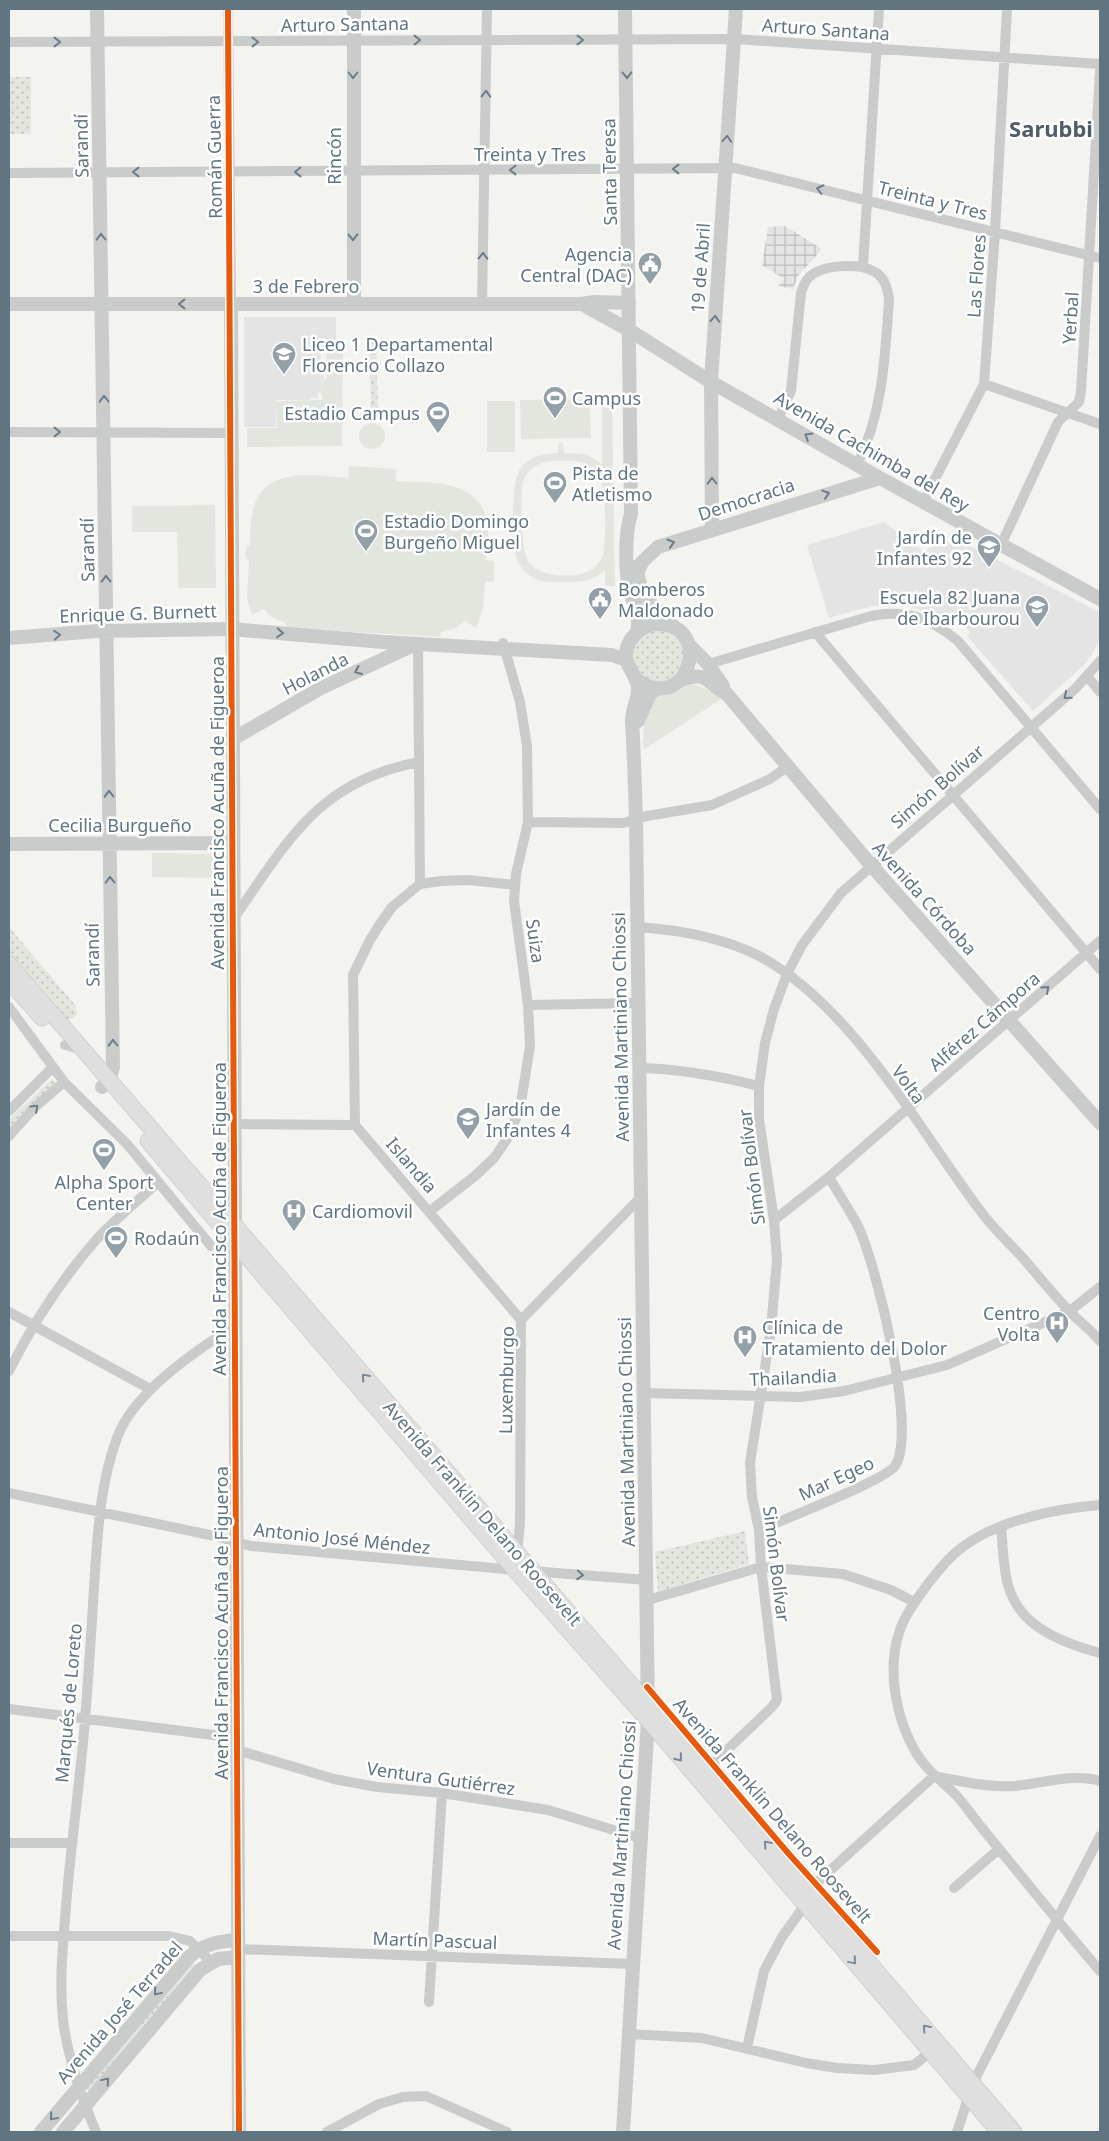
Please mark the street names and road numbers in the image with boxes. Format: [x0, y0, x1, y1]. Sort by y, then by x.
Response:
street label: Arturo Santana [281, 11, 409, 37]
street label: Arturo Santana [761, 13, 891, 45]
street label: Román Guerra [201, 95, 227, 219]
street label: Sarandí [68, 113, 94, 178]
street label: Santa Teresa [596, 118, 622, 226]
street label: Rincón [322, 127, 346, 185]
street label: Treinta y Tres [474, 142, 586, 166]
street label: Treinta y Tres [876, 175, 990, 225]
street label: 19 de Abril [685, 222, 715, 314]
street label: Las Flores [961, 233, 991, 319]
street label: 3 de Febrero [253, 274, 359, 298]
street label: Yerbal [1056, 291, 1084, 345]
street label: Avenida Cachimba del Rey [770, 385, 975, 517]
street label: Democracia [695, 472, 797, 526]
street label: Sarandí [74, 517, 100, 582]
street label: Enrique G. Burnett [59, 598, 218, 628]
street label: Holanda [278, 646, 352, 700]
street label: Avenida Francisco Acuña de Figueroa [205, 656, 229, 970]
street label: Simón Bolívar [885, 738, 989, 833]
street label: Cecilia Burgueño [48, 813, 192, 837]
street label: Avenida Córdoba [868, 836, 982, 960]
street label: Avenida Martiniano Chiossi [606, 912, 634, 1142]
street label: Suiza [521, 917, 551, 965]
street label: Sarandí [79, 922, 105, 987]
street label: Alférez Cámpora [923, 966, 1045, 1076]
street label: Volta [887, 1060, 931, 1108]
street label: Avenida Francisco Acuña de Figueroa [207, 1062, 231, 1376]
street label: Simón Bolívar [732, 1107, 770, 1226]
street label: Islandia [381, 1132, 443, 1198]
street label: Avenida Martiniano Chiossi [612, 1317, 640, 1547]
street label: Luxemburgo [493, 1326, 519, 1434]
street label: Thailandia [749, 1363, 837, 1391]
street label: Avenida Franklin Delano Roosevelt [378, 1395, 588, 1631]
street label: Mar Egeo [794, 1450, 878, 1506]
street label: Avenida Francisco Acuña de Figueroa [209, 1466, 233, 1780]
street label: Simón Bolívar [758, 1505, 796, 1624]
street label: Antonio José Méndez [252, 1517, 432, 1559]
street label: Marqués de Loreto [49, 1622, 87, 1784]
street label: Avenida Franklin Delano Roosevelt [668, 1692, 878, 1928]
street label: Avenida Martiniano Chiossi [601, 1719, 641, 1951]
street label: Ventura Gutiérrez [365, 1756, 517, 1800]
street label: Martín Pascual [372, 1926, 498, 1954]
street label: Avenida José Terradel [51, 1936, 187, 2088]

